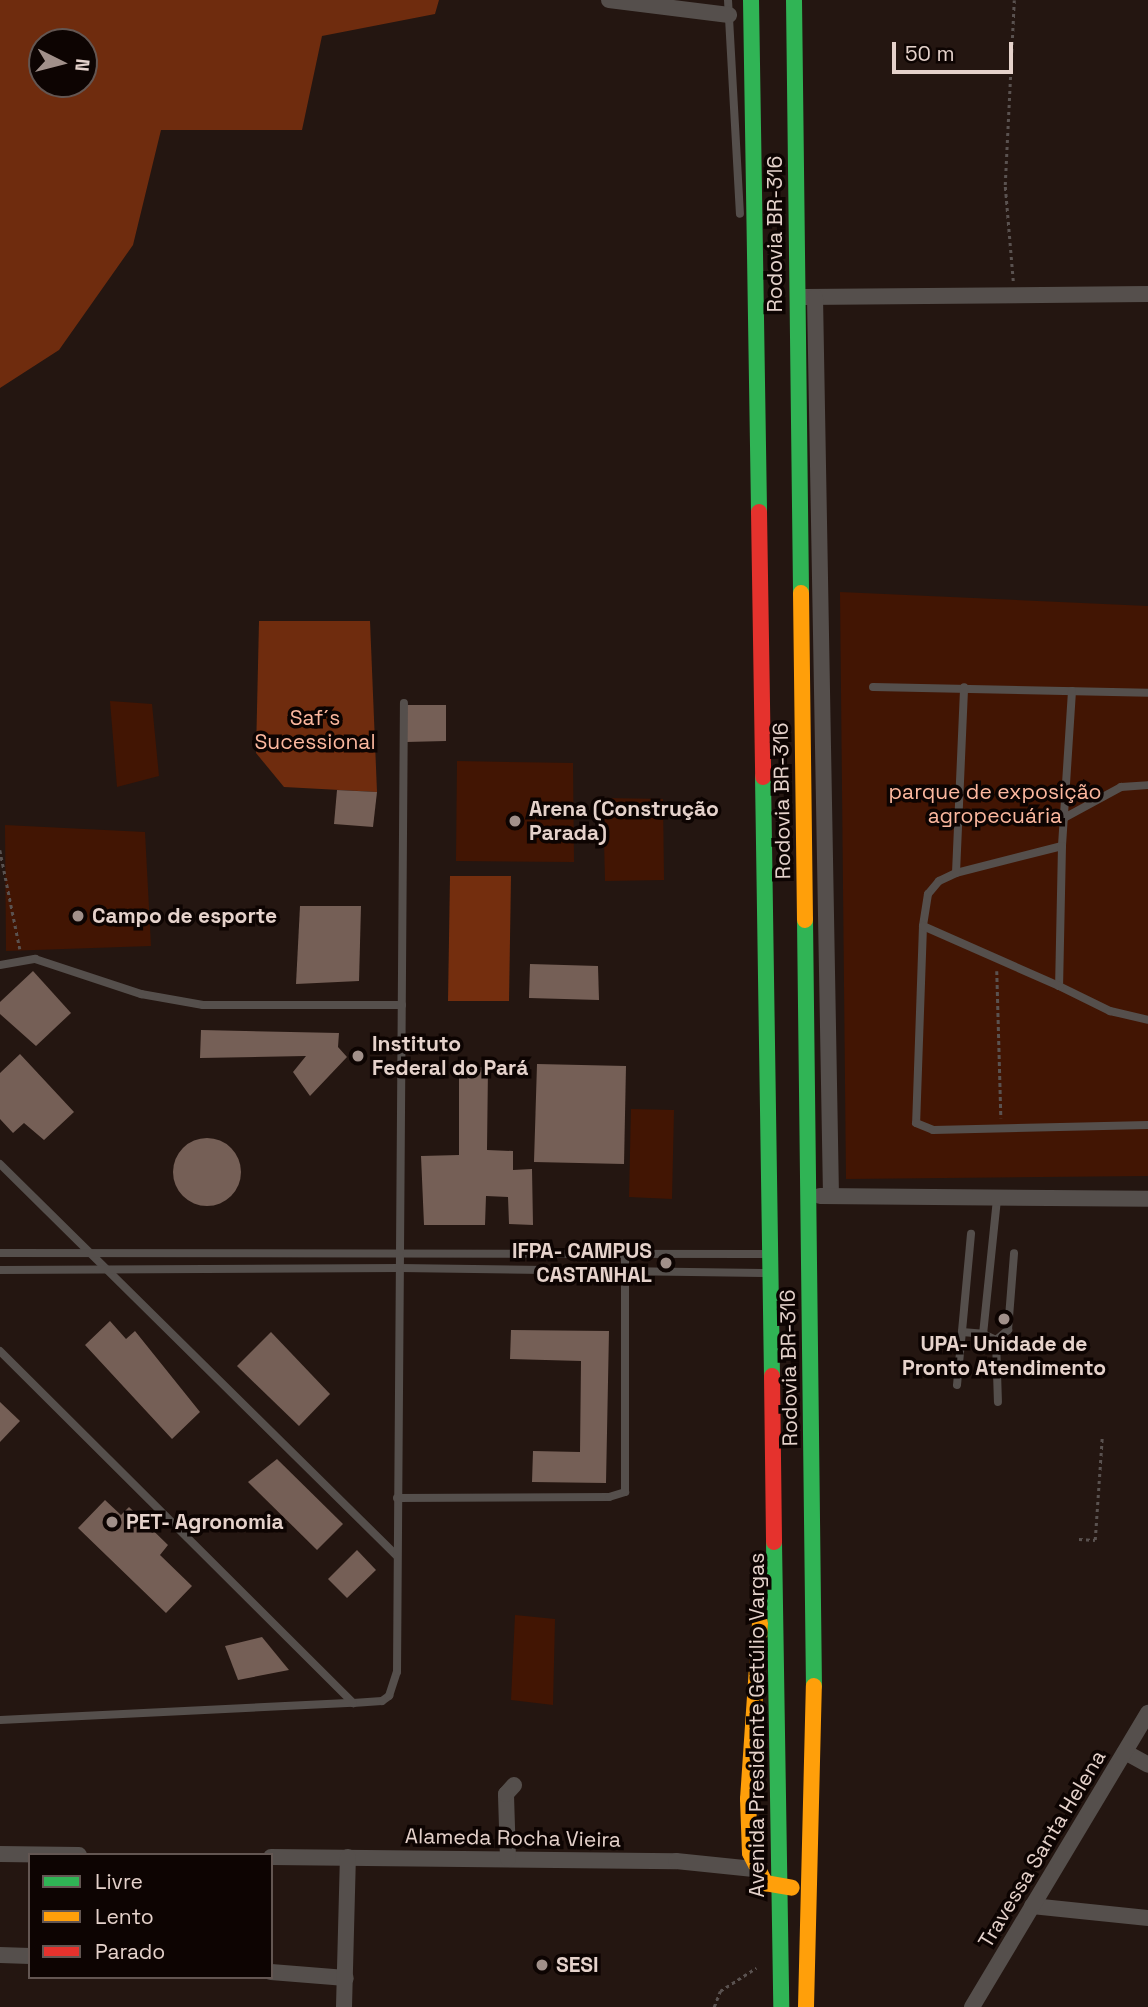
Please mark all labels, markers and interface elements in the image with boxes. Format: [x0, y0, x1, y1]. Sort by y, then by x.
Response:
north arrow [28, 28, 98, 98]
scale bar [896, 28, 1017, 72]
text: 50 m [905, 40, 955, 67]
text: N [69, 57, 95, 73]
street label: Rodovia BR-316 [762, 156, 788, 312]
park label: Saf´s Sucessional [254, 705, 376, 755]
street label: Rodovia BR-316 [768, 722, 796, 880]
park label: parque de exposição agropecuária [889, 779, 1101, 829]
place label: Arena (Construção Parada) [529, 796, 719, 846]
marker: Arena (Construção Parada) [507, 813, 523, 829]
place label: Campo de esporte [92, 903, 277, 929]
marker: Campo de esporte [70, 908, 86, 924]
place label: Instituto Federal do Pará [372, 1031, 528, 1081]
marker: Instituto Federal do Pará [350, 1048, 366, 1064]
place label: IFPA- CAMPUS CASTANHAL [511, 1238, 652, 1288]
marker: IFPA- CAMPUS CASTANHAL [658, 1255, 674, 1271]
street label: Rodovia BR-316 [775, 1289, 803, 1447]
marker: UPA- Unidade de Pronto Atendimento [994, 1309, 1014, 1329]
place label: UPA- Unidade de Pronto Atendimento [902, 1331, 1106, 1381]
place label: PET- Agronomia [126, 1509, 284, 1535]
marker: PET- Agronomia [104, 1514, 120, 1530]
street label: Avenida Presidente Getúlio Vargas [744, 1552, 770, 1898]
street label: Travessa Santa Helena [973, 1746, 1111, 1952]
street label: Alameda Rocha Vieira [405, 1824, 621, 1852]
legend [28, 1853, 273, 1979]
text: Livre [95, 1868, 143, 1895]
text: Lento [95, 1903, 154, 1930]
text: Parado [95, 1938, 165, 1965]
place label: SESI [556, 1952, 599, 1978]
marker: SESI [534, 1957, 550, 1973]

